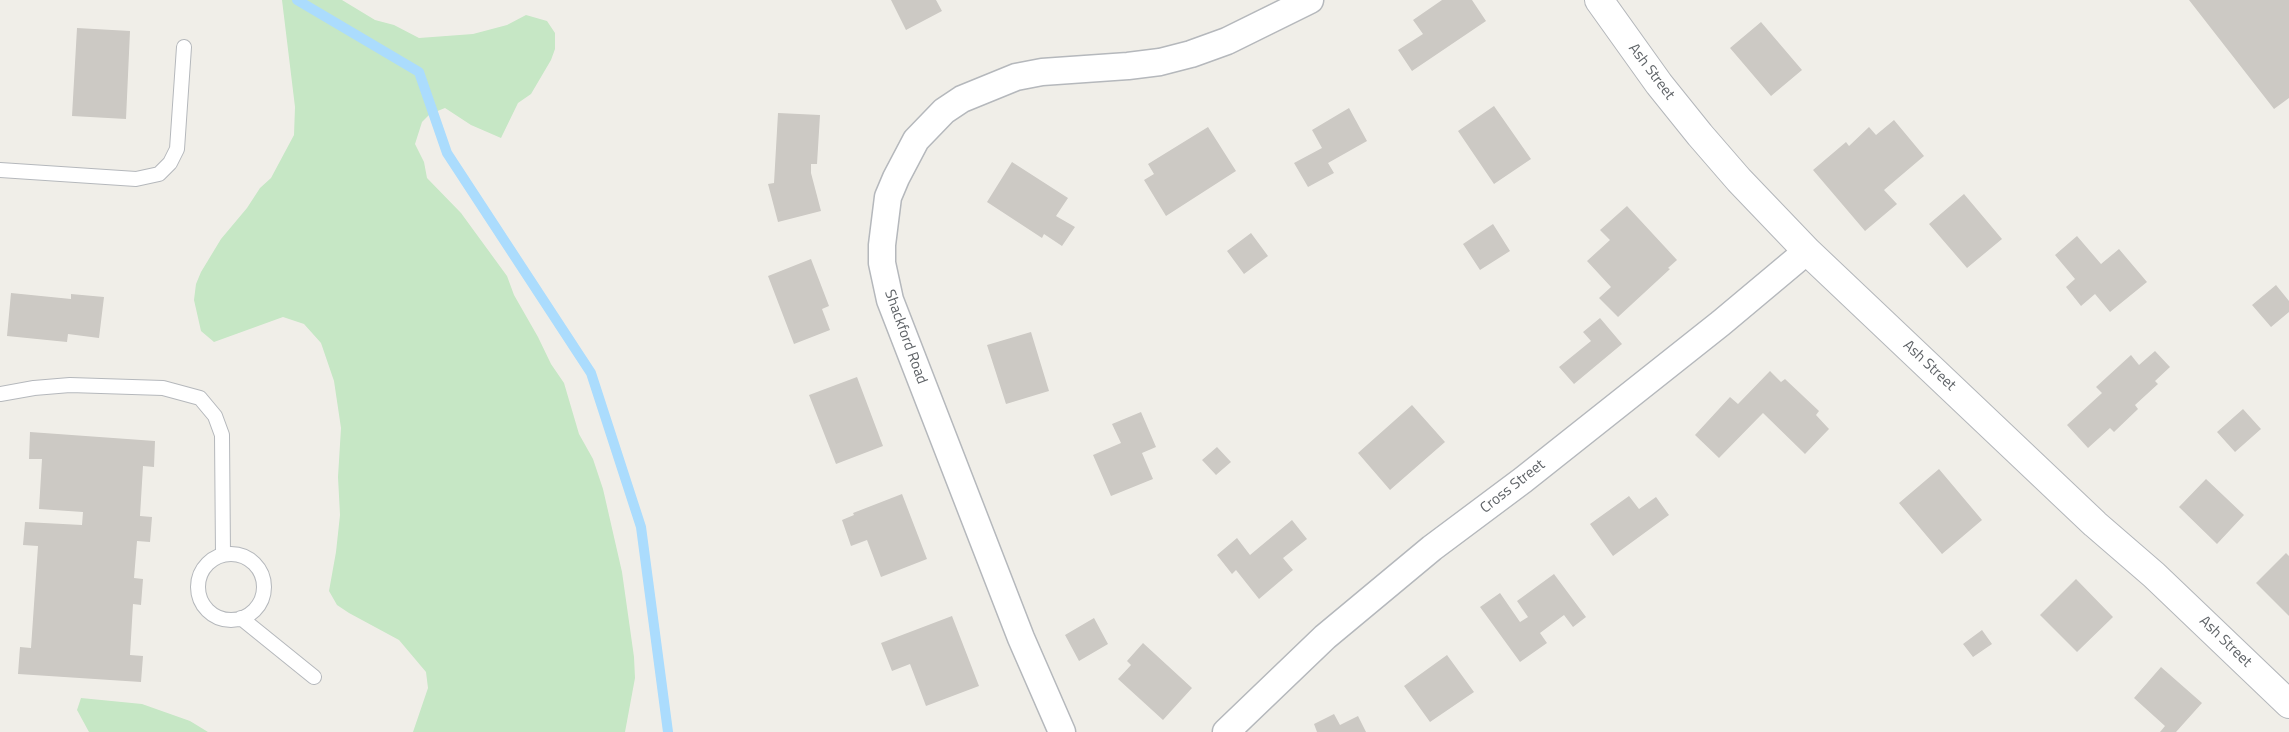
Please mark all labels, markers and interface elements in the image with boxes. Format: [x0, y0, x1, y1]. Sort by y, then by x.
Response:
street label: Ash Street [1624, 40, 1678, 104]
street label: Shackford Road [880, 287, 930, 387]
street label: Ash Street [1899, 337, 1959, 395]
street label: Cross Street [1477, 456, 1549, 518]
street label: Ash Street [2195, 613, 2255, 671]

